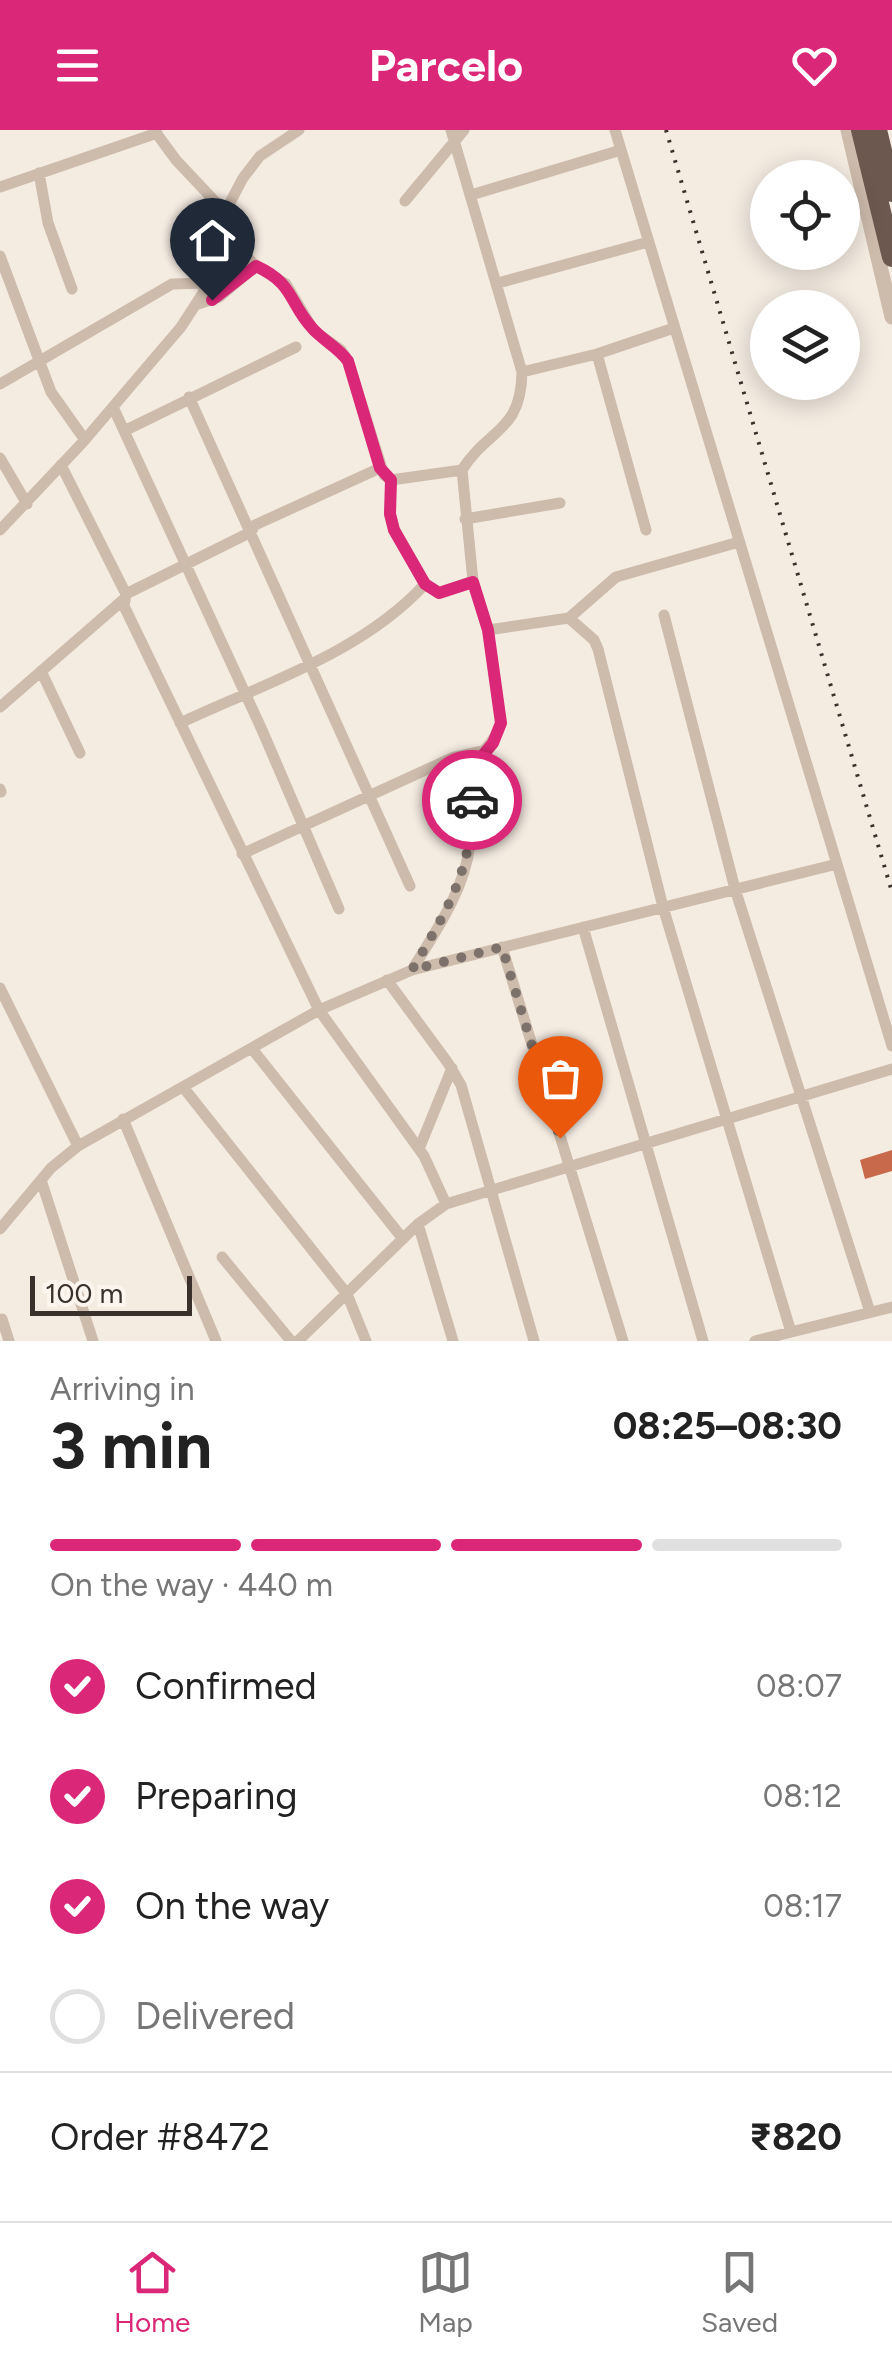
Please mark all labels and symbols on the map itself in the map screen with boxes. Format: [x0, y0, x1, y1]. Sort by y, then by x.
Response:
pin [170, 198, 255, 301]
courier [422, 750, 522, 850]
pin [518, 1036, 603, 1139]
scale bar [30, 1271, 192, 1316]

